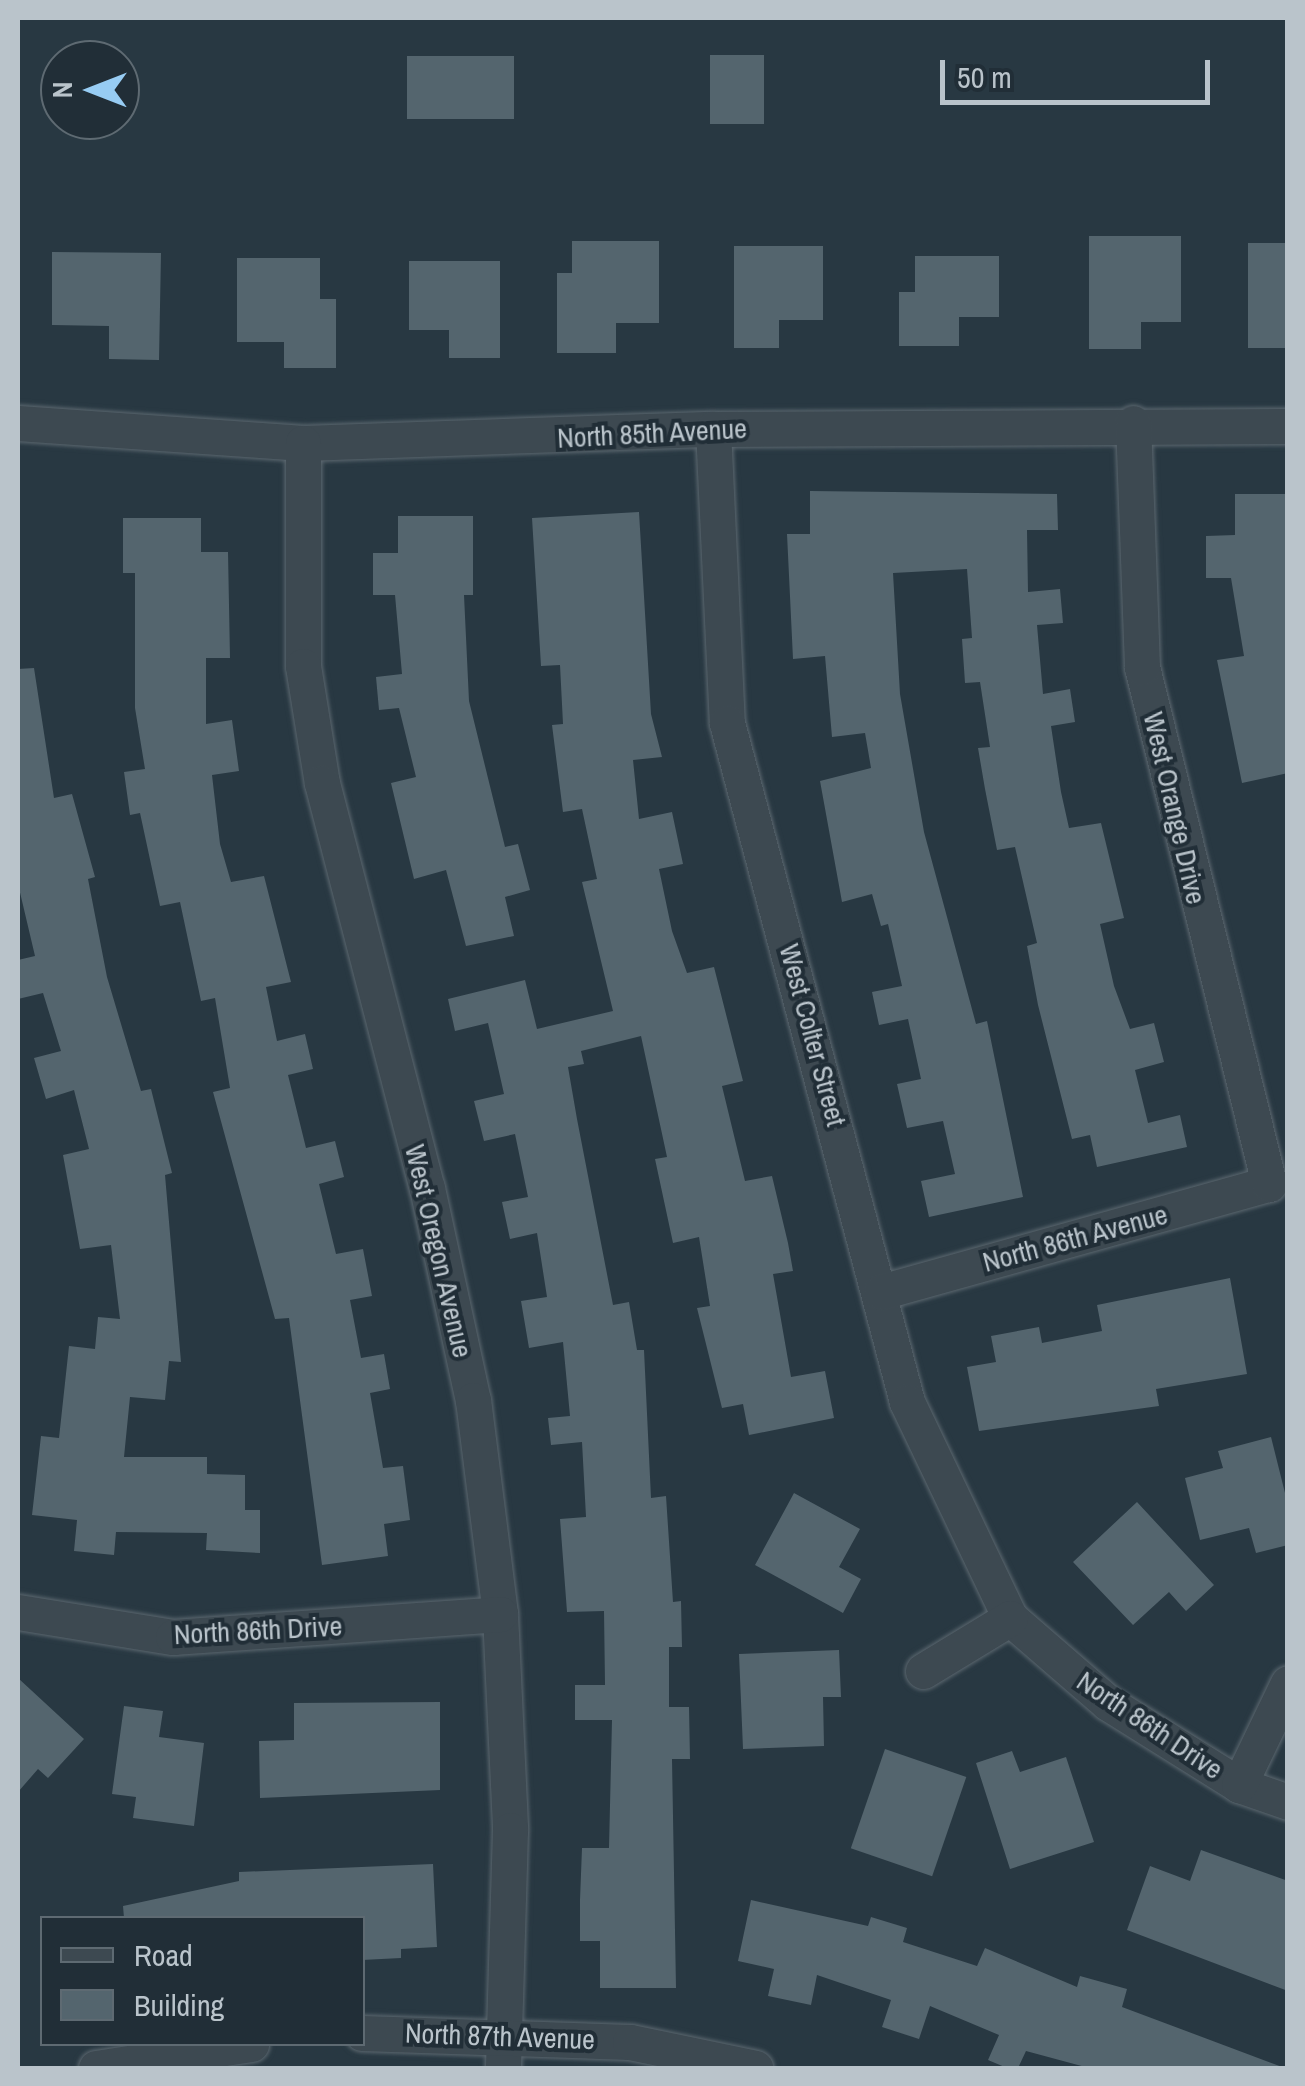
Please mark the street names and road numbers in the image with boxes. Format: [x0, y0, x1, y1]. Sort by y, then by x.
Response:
street label: North 85th Avenue [556, 411, 748, 455]
street label: West Orange Drive [1137, 709, 1213, 907]
street label: West Colter Street [773, 940, 853, 1130]
street label: West Oregon Avenue [398, 1141, 480, 1361]
street label: North 86th Avenue [978, 1197, 1172, 1279]
street label: North 86th Drive [173, 1609, 343, 1651]
street label: North 86th Drive [1071, 1664, 1229, 1786]
street label: North 87th Avenue [404, 2016, 596, 2056]

